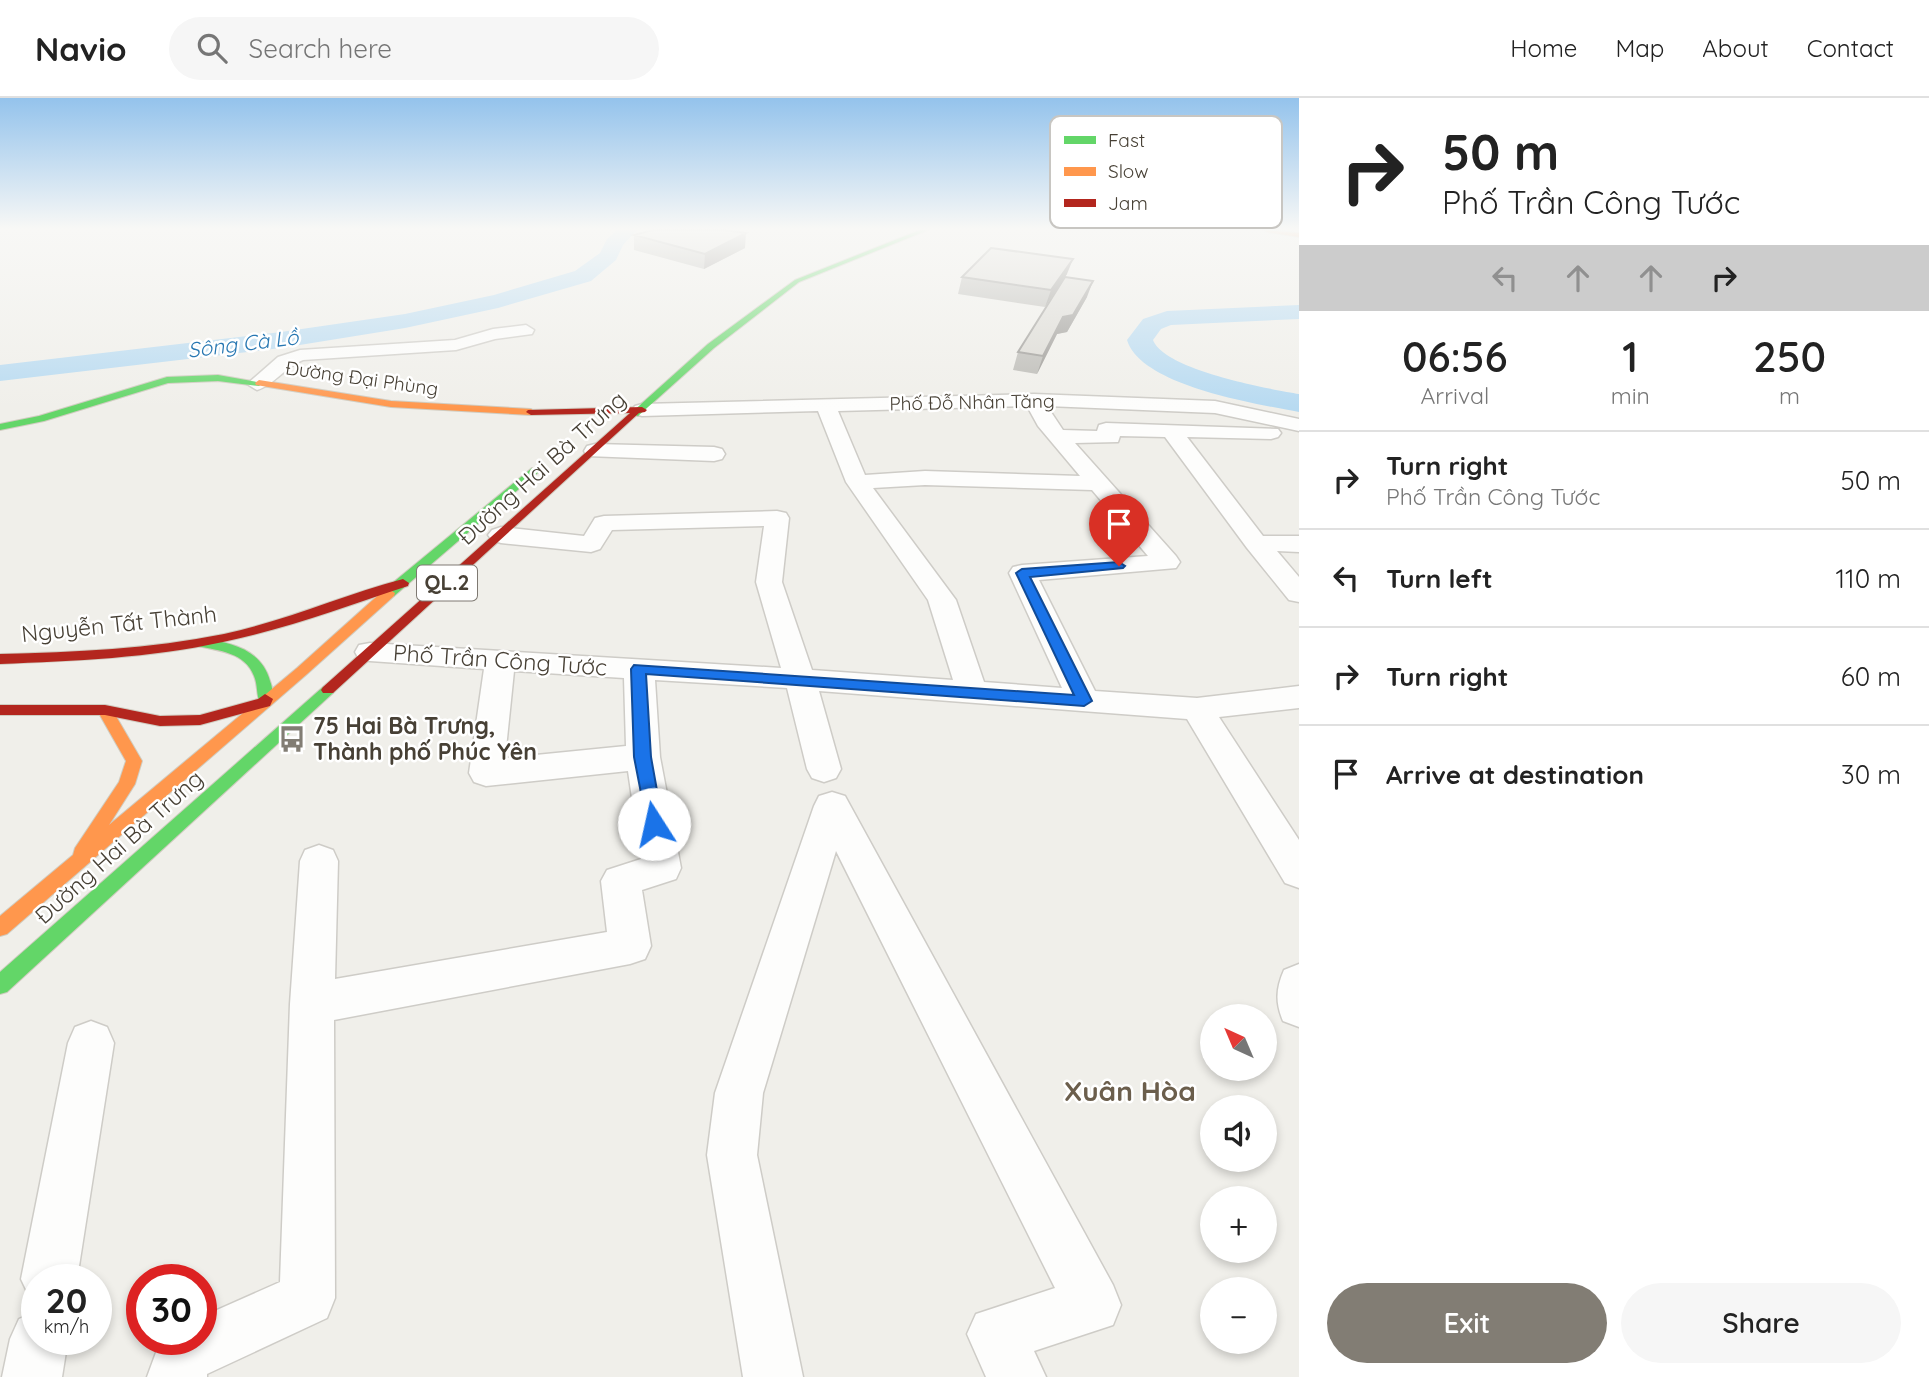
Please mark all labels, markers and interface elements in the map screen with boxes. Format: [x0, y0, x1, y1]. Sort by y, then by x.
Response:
search box [169, 17, 659, 80]
text: Navio [35, 28, 127, 69]
icon: search [193, 29, 231, 67]
text: Search here [249, 32, 392, 65]
text: Home [1510, 33, 1577, 63]
text: Map [1615, 33, 1664, 63]
text: About [1702, 33, 1769, 63]
text: Contact [1807, 33, 1894, 63]
legend [1050, 116, 1282, 228]
text: 50 m [1442, 121, 1559, 182]
icon: right [1327, 126, 1418, 217]
text: Fast [1108, 128, 1145, 152]
text: Slow [1108, 159, 1149, 183]
text: Phố Trần Công Tước [1442, 182, 1740, 222]
text: Jam [1108, 191, 1148, 215]
icon: left [1486, 259, 1524, 297]
icon: ahead [1559, 259, 1597, 297]
icon: ahead [1632, 259, 1670, 297]
icon: right [1705, 259, 1743, 297]
water label: Sông Cà Lồ [186, 323, 301, 363]
text: 06:56 [1402, 330, 1508, 383]
text: 1 [1622, 330, 1638, 383]
text: 250 [1753, 330, 1826, 383]
street label: Đường Đại Phùng [284, 355, 440, 401]
text: Arrival [1420, 381, 1489, 410]
text: min [1611, 381, 1650, 410]
text: m [1779, 381, 1800, 410]
street label: Đường Hai Bà Trưng [452, 384, 632, 551]
street label: Phố Đỗ Nhân Tăng [889, 389, 1055, 415]
text: Turn right [1386, 449, 1508, 482]
icon: right [1327, 461, 1365, 499]
text: 50 m [1841, 464, 1901, 497]
text: Phố Trần Công Tước [1386, 482, 1600, 511]
pin [1089, 494, 1149, 566]
icon: arrive [1100, 505, 1138, 543]
icon: left [1327, 559, 1365, 597]
text: Turn left [1386, 562, 1493, 595]
text: 110 m [1835, 562, 1901, 595]
road number: QL.2 [417, 566, 477, 601]
street label: Nguyễn Tất Thành [20, 599, 218, 648]
street label: Phố Trần Công Tước [392, 638, 608, 681]
icon: right [1327, 657, 1365, 695]
text: Turn right [1386, 660, 1508, 693]
text: 60 m [1841, 660, 1901, 693]
place label: 75 Hai Bà Trưng, Thành phố Phúc Yên [313, 711, 537, 766]
bus stop icon: 75 Hai Bà Trưng, Thành phố Phúc Yên [277, 724, 307, 754]
icon: arrive [1327, 755, 1365, 793]
text: Arrive at destination [1386, 758, 1644, 791]
text: 30 m [1841, 758, 1901, 791]
street label: Đường Hai Bà Trưng [29, 763, 209, 930]
position arrow [617, 787, 691, 861]
north arrow [1200, 1004, 1278, 1082]
map controls [1200, 1004, 1277, 1354]
district label: Xuân Hòa [1064, 1073, 1196, 1108]
button: sound [1200, 1095, 1277, 1172]
button: + [1200, 1186, 1277, 1263]
speed limit sign: 30 [126, 1264, 217, 1355]
button: − [1200, 1277, 1277, 1354]
text: 20 [46, 1278, 87, 1322]
button: Exit [1327, 1283, 1607, 1363]
button: Share [1621, 1283, 1901, 1363]
text: km/h [44, 1315, 89, 1338]

